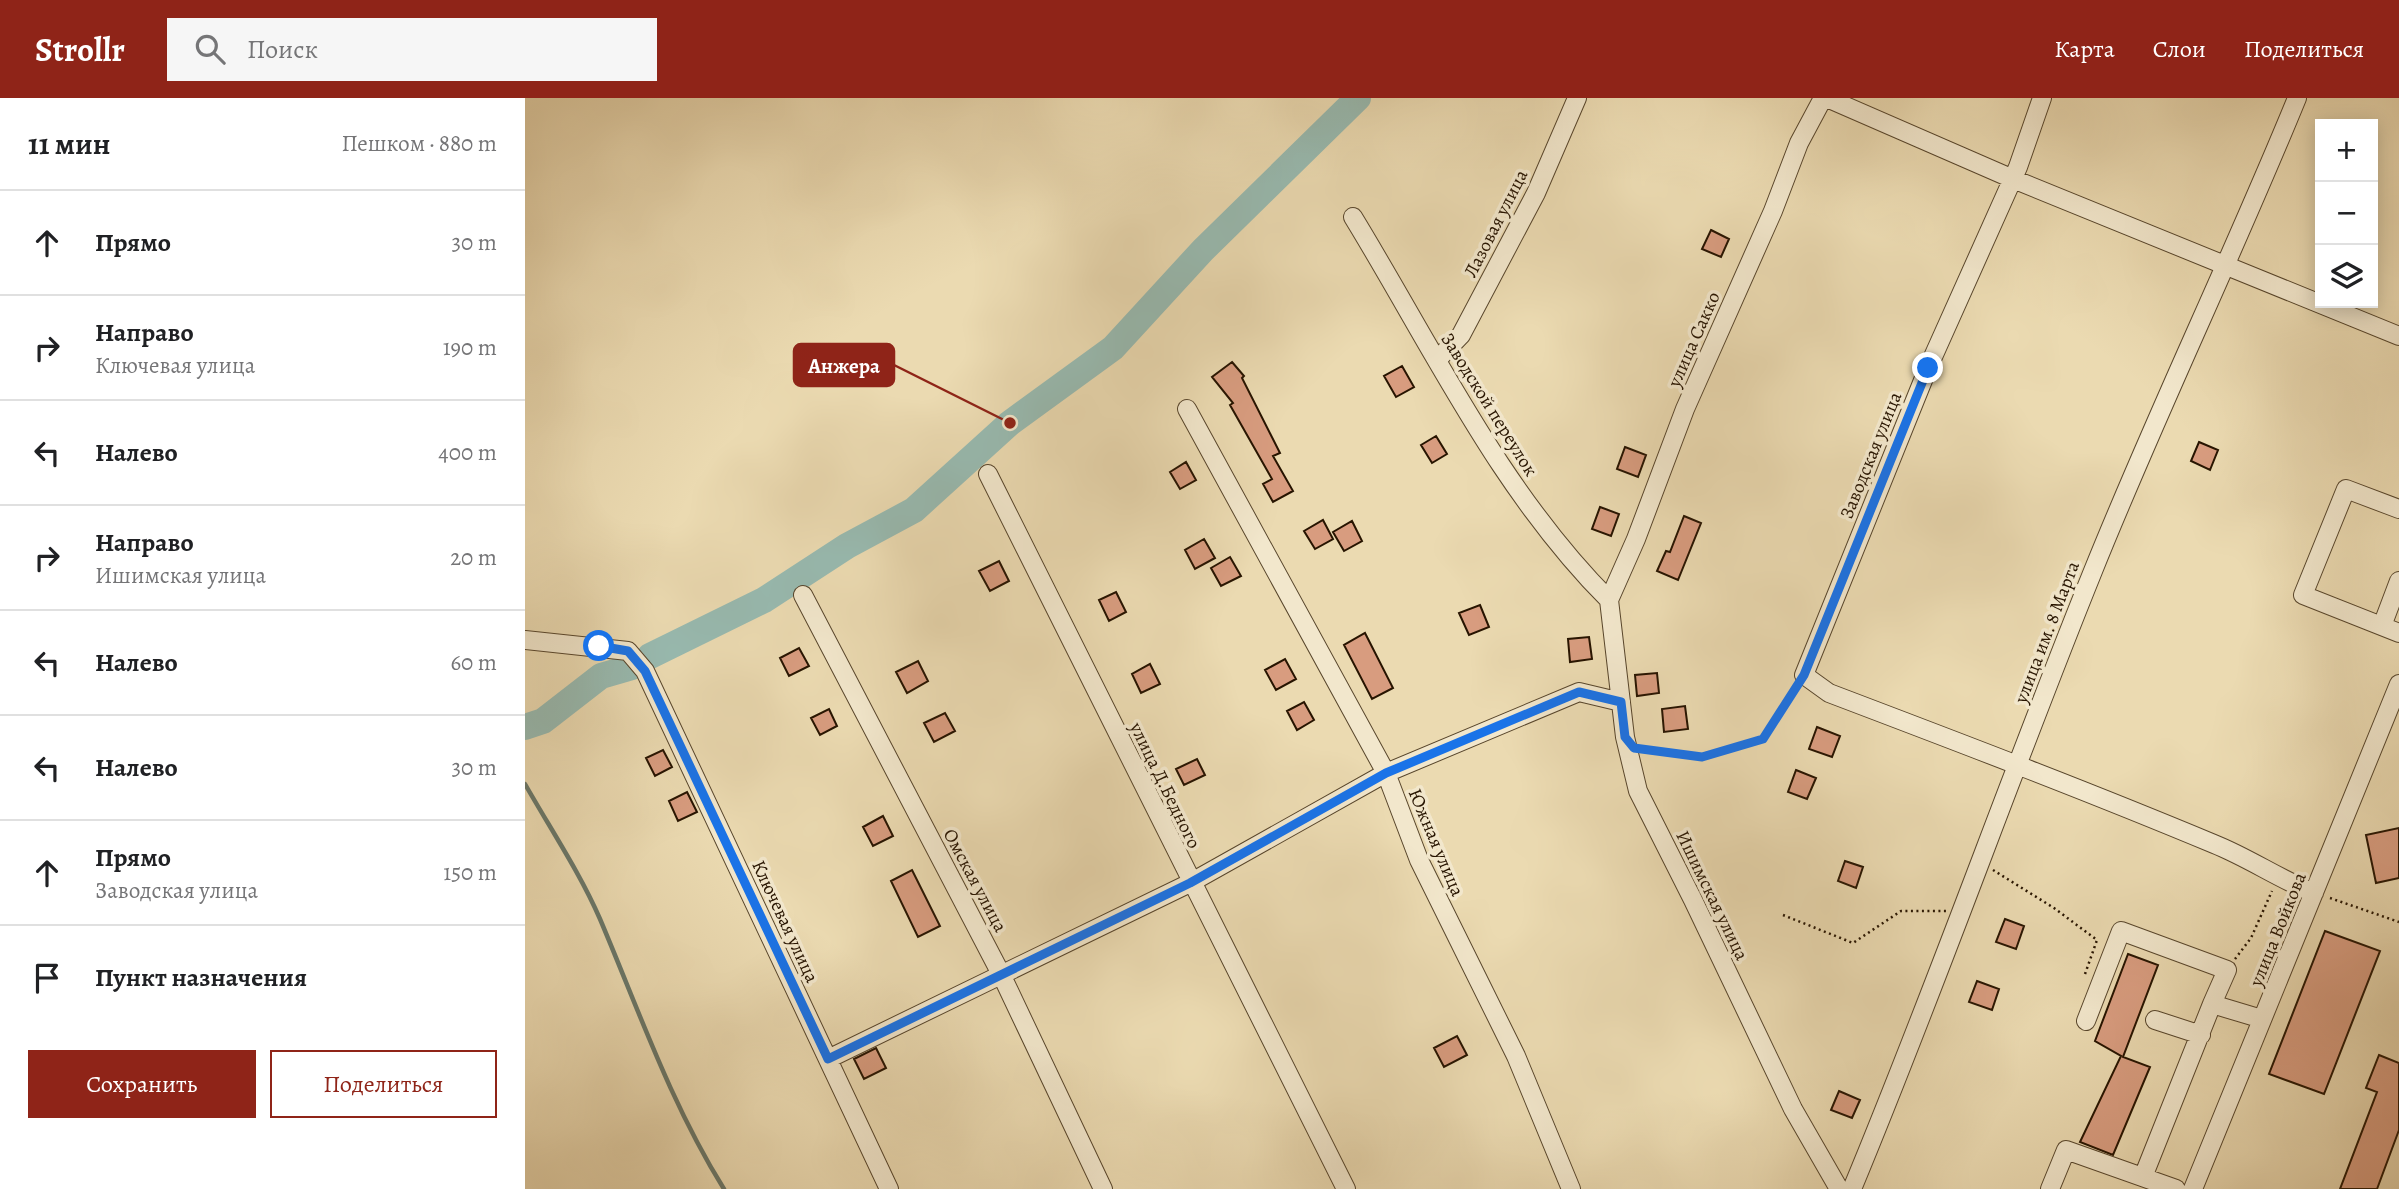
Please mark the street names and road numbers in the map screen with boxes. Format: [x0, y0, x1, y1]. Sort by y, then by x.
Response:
street label: Лазовая улица [1458, 165, 1534, 282]
street label: улица Сакко [1661, 288, 1727, 392]
street label: Заводской переулок [1435, 328, 1544, 481]
street label: Заводская улица [1834, 388, 1908, 523]
street label: улица им. 8 Марта [2008, 557, 2086, 708]
street label: улица Д.Бедного [1123, 717, 1207, 853]
street label: Южная улица [1402, 785, 1471, 900]
street label: Омская улица [937, 824, 1013, 937]
street label: Ишимская улица [1669, 826, 1755, 965]
street label: Ключевая улица [745, 856, 825, 987]
street label: улица Войкова [2243, 868, 2313, 991]

